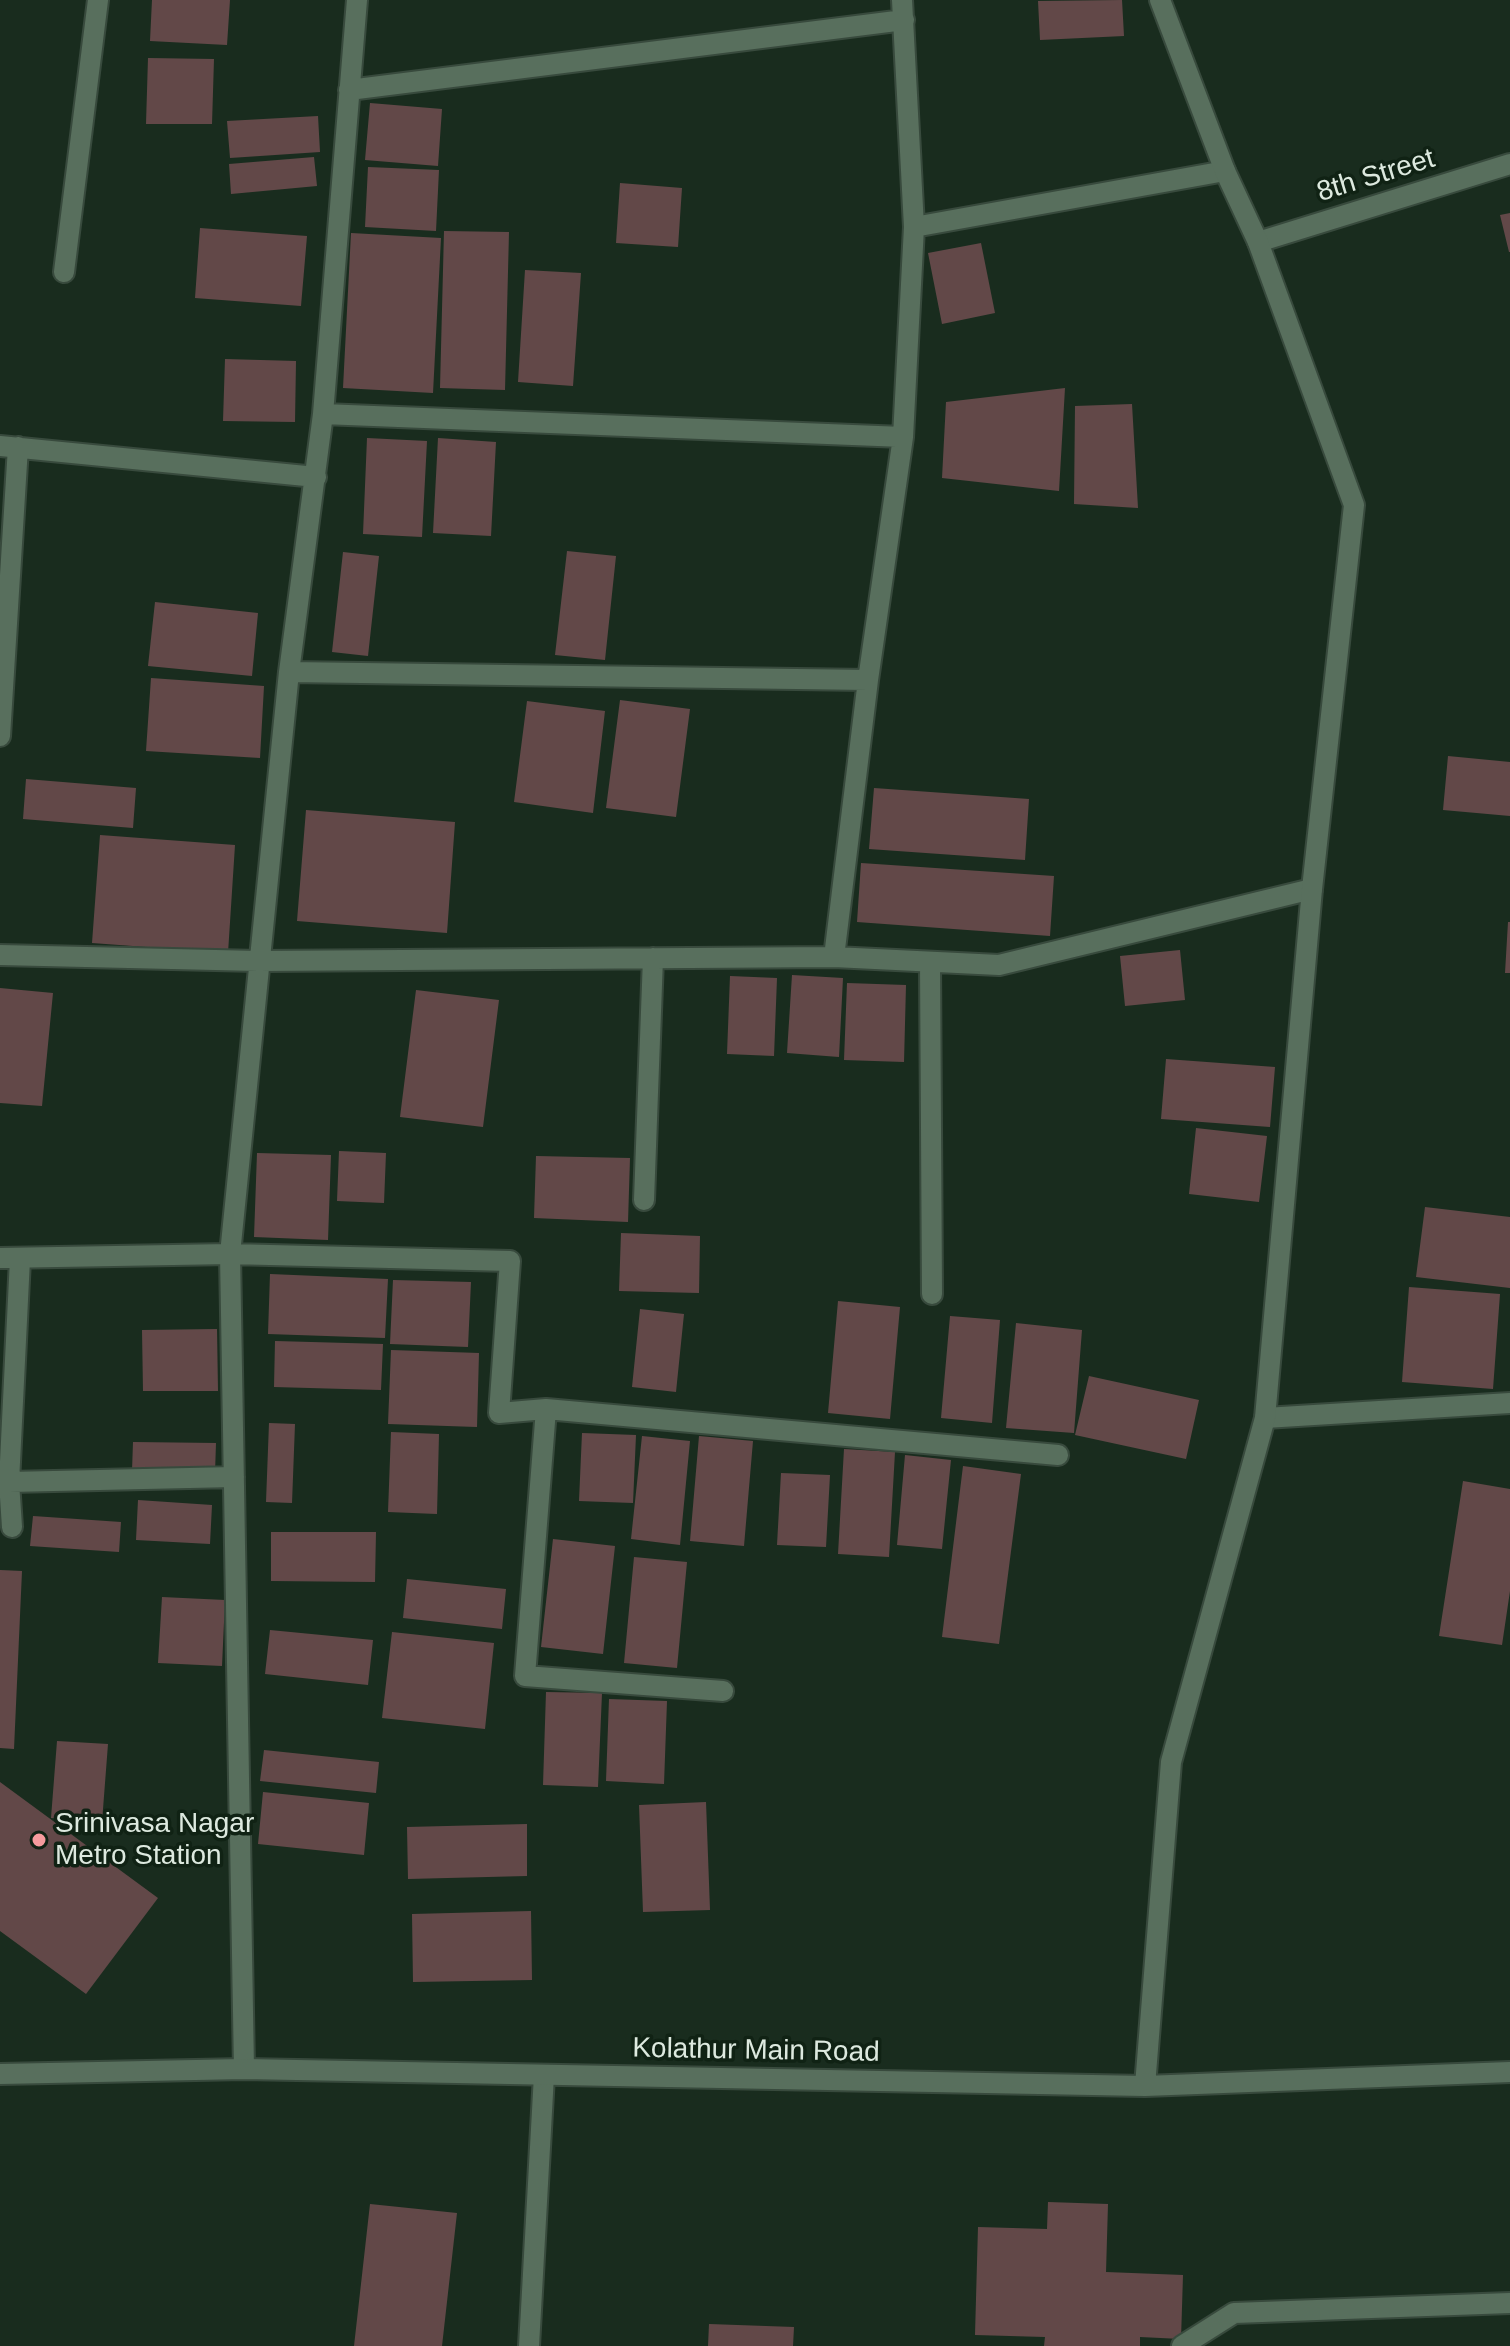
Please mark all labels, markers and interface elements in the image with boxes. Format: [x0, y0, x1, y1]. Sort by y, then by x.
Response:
street label: 8th Street [1313, 142, 1439, 210]
place label: Srinivasa Nagar Metro Station [55, 1807, 254, 1873]
marker: Srinivasa Nagar Metro Station [30, 1831, 48, 1849]
street label: Kolathur Main Road [632, 2032, 880, 2070]

